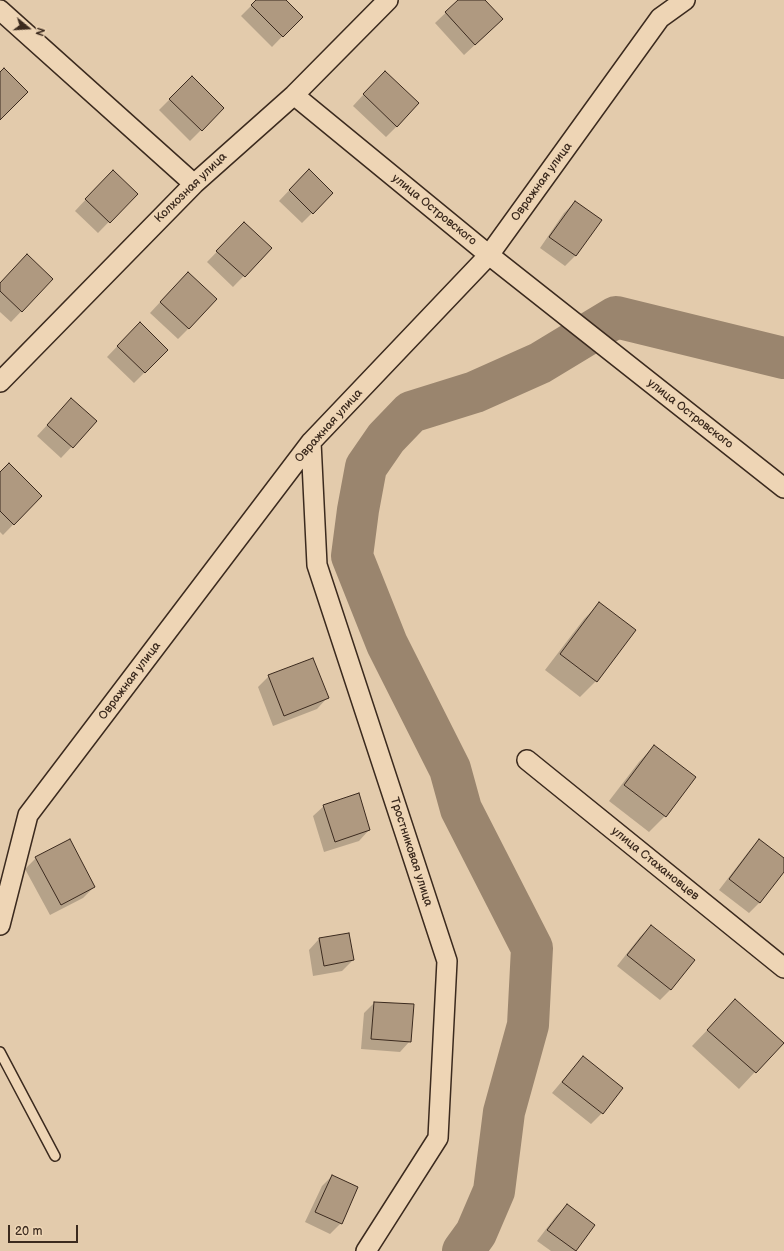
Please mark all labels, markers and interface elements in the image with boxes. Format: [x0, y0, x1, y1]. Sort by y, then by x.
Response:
north arrow [8, 8, 48, 48]
text: N [32, 26, 47, 38]
street label: Овражная улица [509, 140, 575, 224]
street label: Колхозная улица [152, 150, 230, 226]
street label: улица Островского [389, 171, 479, 249]
street label: улица Островского [644, 376, 736, 452]
street label: Овражная улица [292, 386, 366, 466]
street label: Овражная улица [96, 639, 164, 723]
street label: Тростниковая улица [387, 796, 435, 908]
street label: улица Стахановцев [608, 824, 702, 904]
scale bar [10, 1217, 80, 1243]
text: 20 m [15, 1224, 42, 1239]

